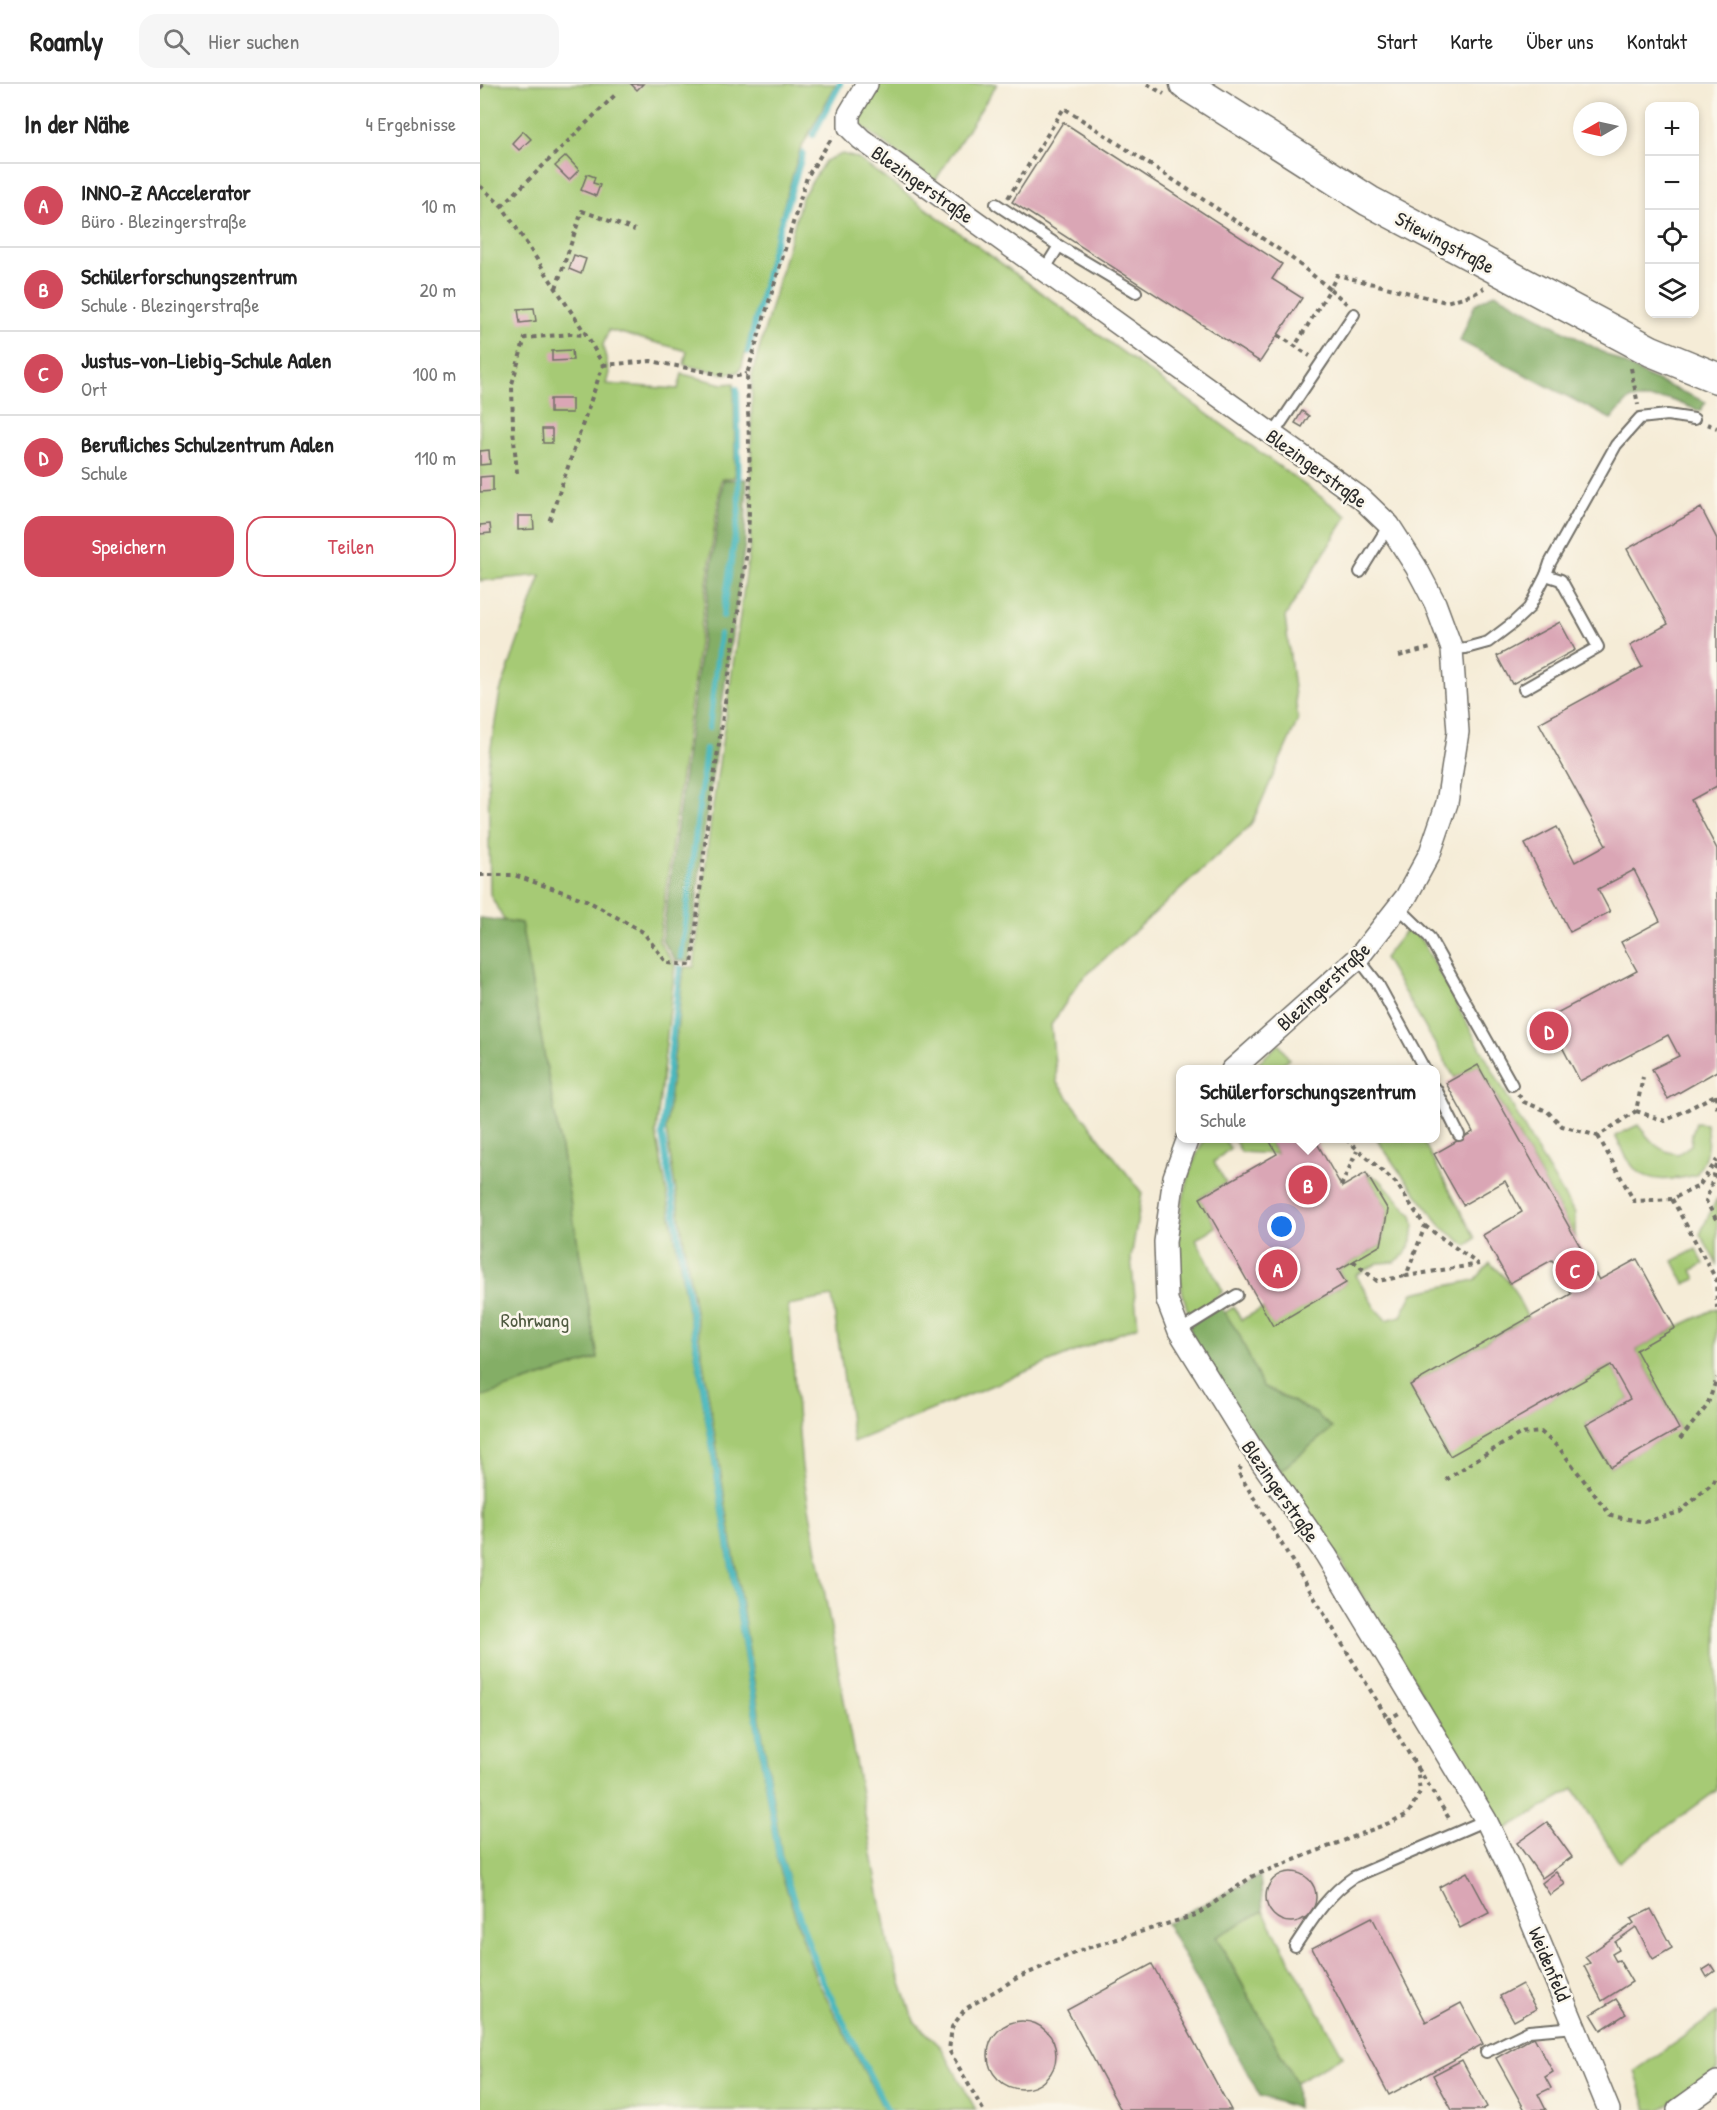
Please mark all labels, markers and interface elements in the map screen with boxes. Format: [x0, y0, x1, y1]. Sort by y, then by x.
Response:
search box [139, 14, 559, 68]
text: Roamly [30, 22, 103, 60]
icon: search [160, 25, 193, 58]
text: Hier suchen [208, 26, 300, 56]
text: Start [1377, 27, 1417, 56]
text: Karte [1450, 27, 1493, 56]
text: Über uns [1526, 27, 1594, 56]
text: Kontakt [1627, 27, 1687, 56]
north arrow [1573, 102, 1627, 156]
map controls [1645, 102, 1699, 318]
button: + [1645, 102, 1699, 156]
text: In der Nähe [24, 106, 130, 141]
text: 4 Ergebnisse [365, 110, 456, 137]
street label: Blezingerstraße [867, 139, 979, 229]
button: − [1645, 156, 1699, 210]
text: INNO-Z AAccelerator [81, 177, 251, 207]
text: A [39, 192, 48, 219]
text: 10 m [422, 192, 456, 219]
street label: Stiewingstraße [1391, 205, 1499, 279]
text: Büro · Blezingerstraße [81, 207, 247, 234]
button: locate [1645, 210, 1699, 264]
text: Schülerforschungszentrum [81, 261, 297, 291]
button: layers [1645, 264, 1699, 318]
text: B [38, 276, 49, 303]
text: 20 m [419, 276, 456, 303]
text: Schule · Blezingerstraße [81, 291, 260, 318]
text: Justus-von-Liebig-Schule Aalen [81, 345, 331, 375]
text: C [38, 360, 49, 387]
text: 100 m [413, 360, 456, 387]
text: Ort [81, 375, 107, 402]
street label: Blezingerstraße [1261, 422, 1373, 514]
text: Berufliches Schulzentrum Aalen [81, 429, 334, 459]
text: D [39, 444, 48, 471]
text: 110 m [414, 444, 456, 471]
text: Schule [81, 459, 128, 486]
button: Speichern [24, 516, 234, 577]
button: Teilen [246, 516, 456, 577]
street label: Blezingerstraße [1270, 936, 1376, 1036]
pin: D [1530, 1008, 1568, 1054]
popup [1176, 1065, 1440, 1143]
text: Schülerforschungszentrum [1200, 1076, 1416, 1106]
text: Schule [1200, 1106, 1247, 1133]
pin: B [1288, 1162, 1328, 1208]
your location [1267, 1212, 1296, 1241]
pin: A [1258, 1246, 1298, 1292]
pin: C [1556, 1248, 1594, 1292]
park label: Rohrwang [501, 1306, 569, 1333]
street label: Blezingerstraße [1236, 1435, 1326, 1547]
street label: Weidenfeld [1522, 1923, 1578, 2005]

